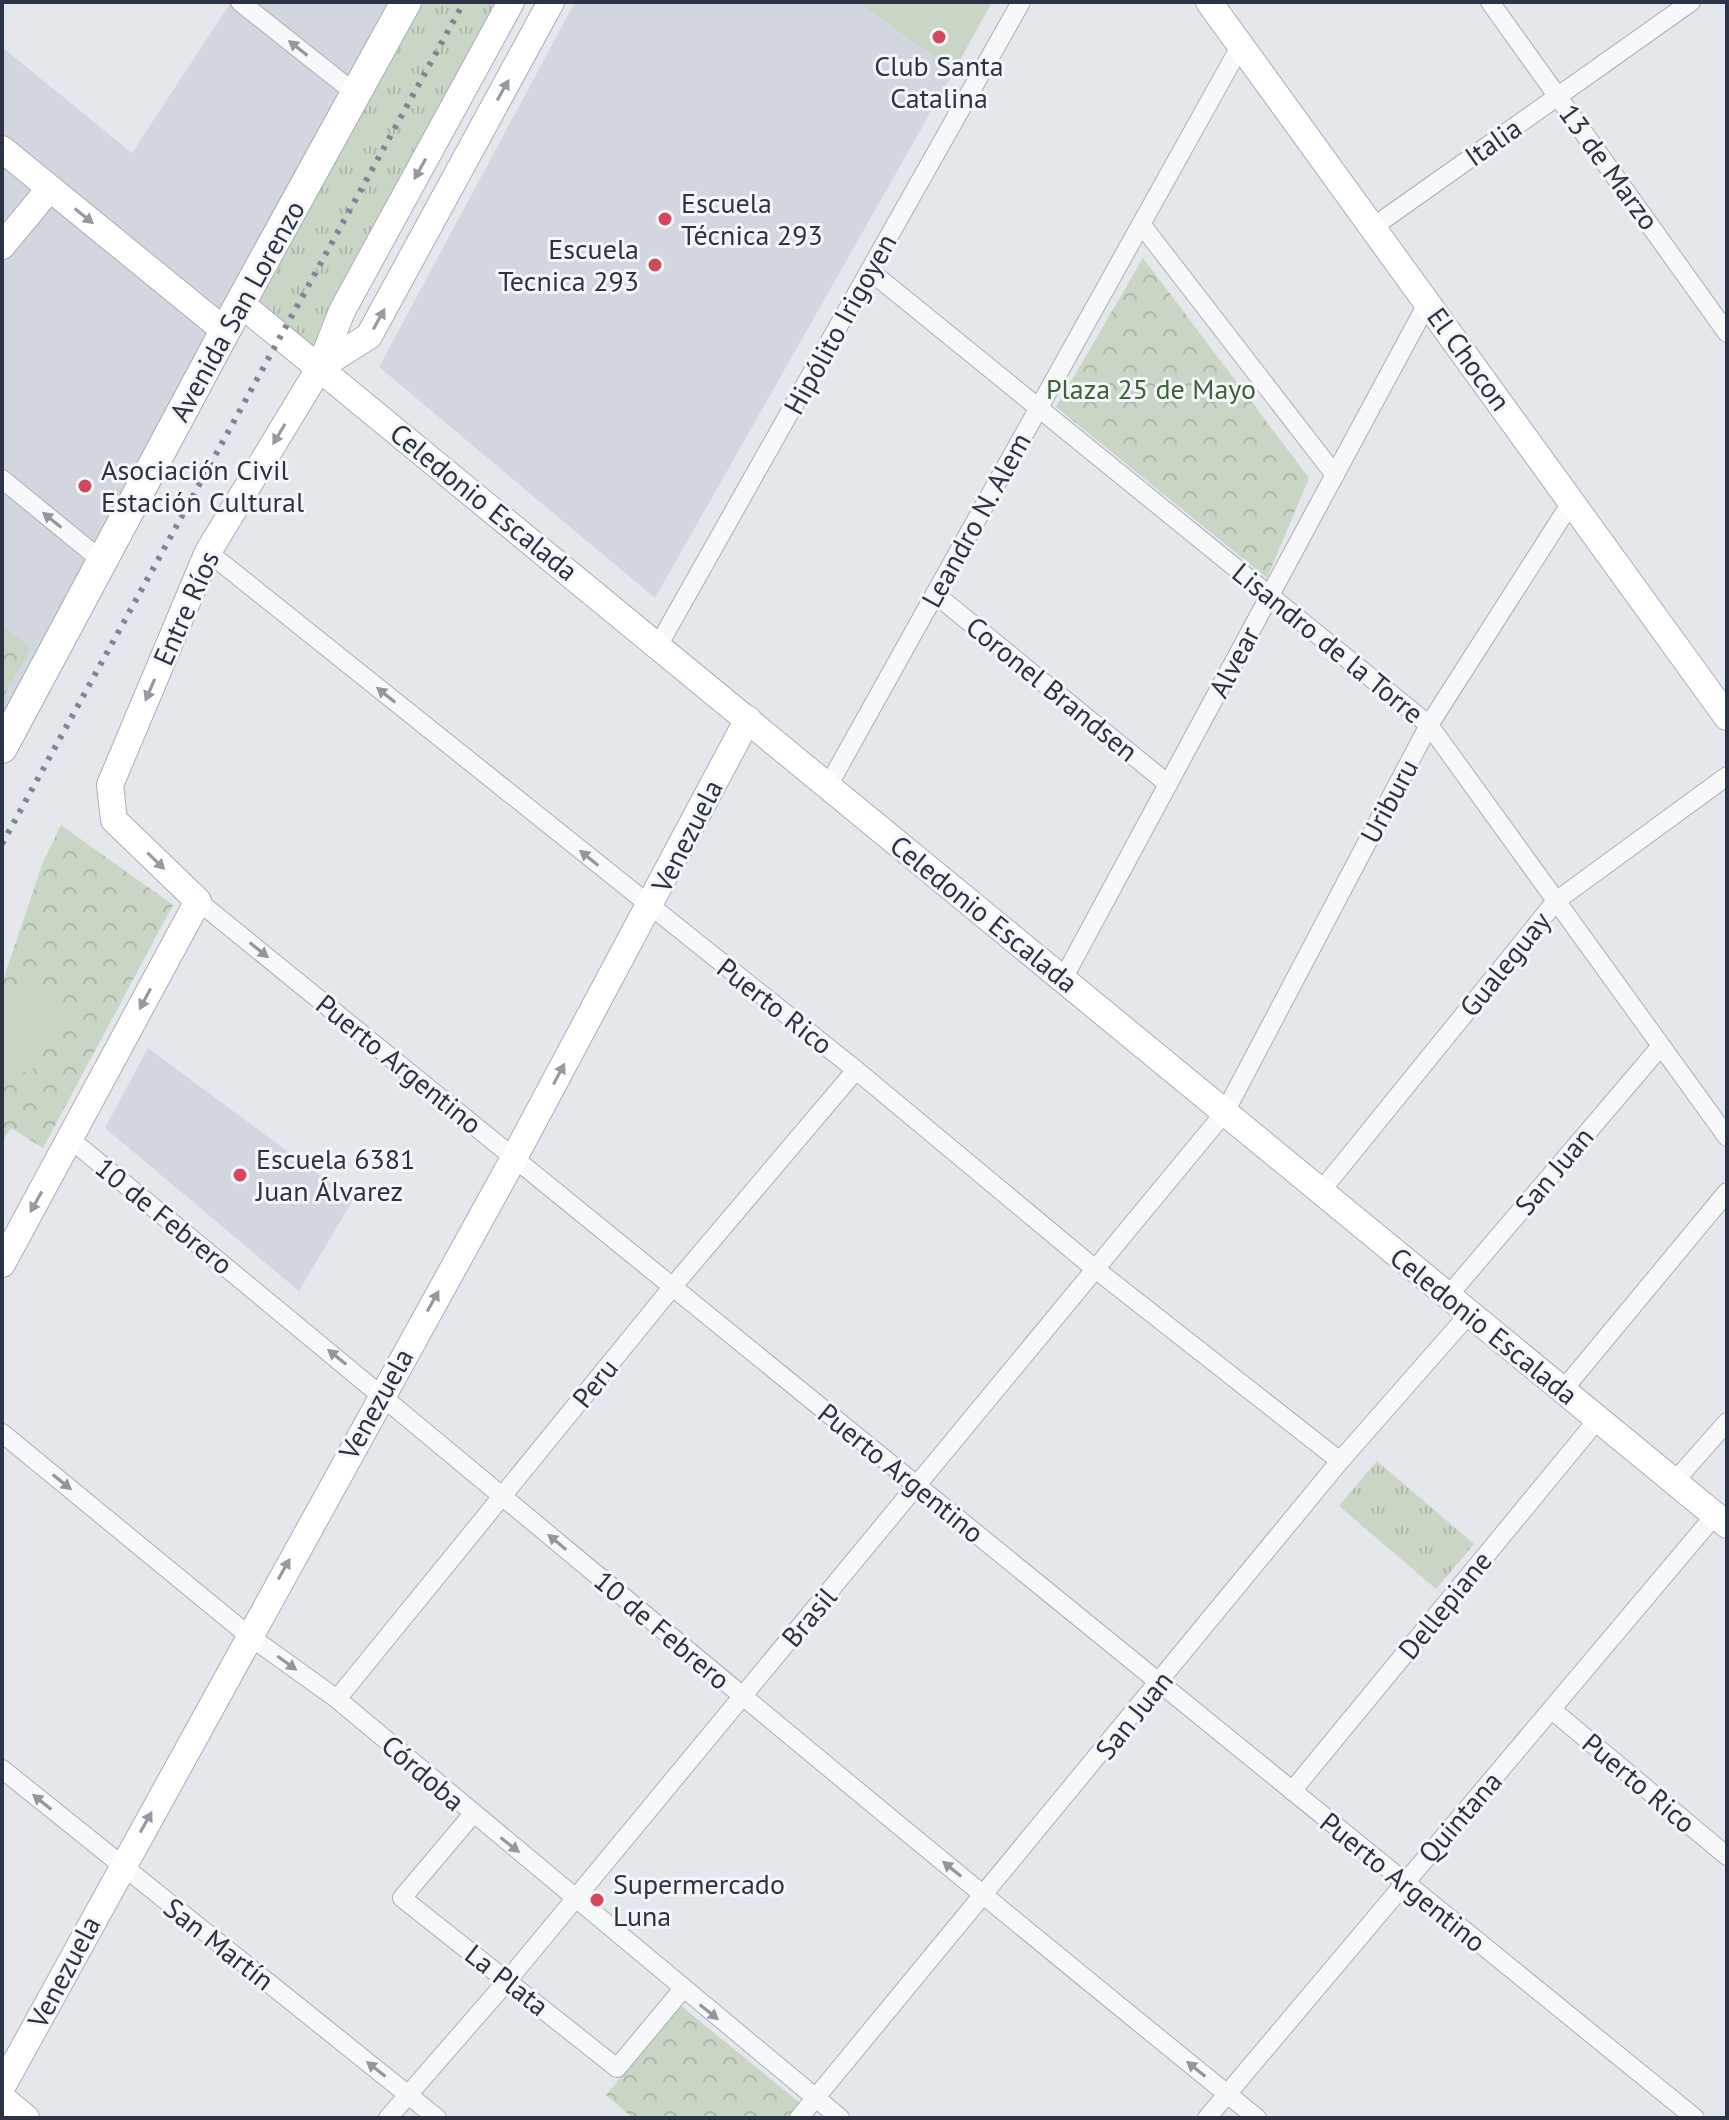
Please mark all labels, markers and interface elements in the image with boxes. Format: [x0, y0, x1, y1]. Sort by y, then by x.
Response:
marker: Club Santa Catalina [930, 28, 948, 46]
one-way arrow [288, 40, 308, 56]
place label: Club Santa Catalina [874, 47, 1004, 116]
one-way arrow [496, 79, 510, 102]
street label: 13 de Marzo [1551, 96, 1668, 237]
street label: Italia [1457, 109, 1528, 174]
one-way arrow [413, 157, 427, 180]
place label: Escuela Técnica 293 [681, 184, 823, 253]
street label: Avenida San Lorenzo [160, 194, 313, 428]
one-way arrow [74, 207, 94, 224]
marker: Escuela Técnica 293 [656, 210, 674, 228]
street label: Hipólito Irigoyen [775, 227, 904, 421]
place label: Escuela Tecnica 293 [498, 230, 639, 299]
marker: Escuela Tecnica 293 [646, 256, 664, 274]
street label: El Chocon [1419, 300, 1519, 418]
one-way arrow [372, 307, 385, 330]
park label: Plaza 25 de Mayo [1046, 370, 1256, 407]
street label: Celedonio Escalada [383, 414, 586, 589]
one-way arrow [273, 423, 287, 445]
street label: Leandro N. Alem [912, 426, 1039, 614]
place label: Asociación Civil Estación Cultural [101, 451, 304, 520]
marker: Asociación Civil Estación Cultural [76, 477, 94, 495]
one-way arrow [42, 512, 62, 529]
street label: Entre Ríos [144, 545, 227, 671]
street label: Lisandro de la Torre [1225, 554, 1432, 731]
street label: Coronel Brandsen [959, 608, 1146, 769]
street label: Alvear [1200, 619, 1268, 704]
one-way arrow [143, 678, 156, 702]
one-way arrow [376, 687, 397, 704]
street label: Uriburu [1351, 752, 1426, 849]
street label: Venezuela [642, 773, 731, 899]
street label: Celedonio Escalada [883, 826, 1086, 1001]
one-way arrow [579, 850, 599, 867]
one-way arrow [146, 851, 165, 869]
street label: Gualeguay [1451, 903, 1558, 1024]
one-way arrow [249, 941, 269, 958]
street label: Puerto Rico [710, 949, 841, 1062]
street label: Puerto Argentino [309, 985, 490, 1142]
one-way arrow [139, 988, 153, 1010]
one-way arrow [552, 1063, 566, 1085]
street label: San Juan [1506, 1119, 1601, 1222]
place label: Escuela 6381 Juan Álvarez [255, 1140, 415, 1209]
street label: 10 de Febrero [88, 1149, 241, 1282]
marker: Escuela 6381 Juan Álvarez [231, 1166, 249, 1184]
one-way arrow [29, 1190, 43, 1213]
street label: Celedonio Escalada [1383, 1238, 1586, 1413]
one-way arrow [426, 1290, 440, 1312]
street label: Venezuela [329, 1342, 421, 1467]
one-way arrow [327, 1349, 347, 1366]
street label: Peru [563, 1350, 626, 1415]
street label: Puerto Argentino [811, 1394, 992, 1551]
one-way arrow [52, 1473, 72, 1490]
one-way arrow [548, 1534, 568, 1551]
street label: Dellepiane [1390, 1543, 1500, 1667]
one-way arrow [278, 1558, 291, 1581]
street label: 10 de Febrero [587, 1562, 738, 1697]
street label: Brasil [773, 1579, 844, 1654]
one-way arrow [276, 1654, 297, 1670]
street label: San Juan [1087, 1663, 1181, 1767]
street label: Puerto Rico [1575, 1724, 1704, 1841]
street label: Córdoba [374, 1726, 473, 1819]
street label: Quintana [1410, 1763, 1510, 1870]
one-way arrow [32, 1794, 52, 1811]
street label: Puerto Argentino [1313, 1803, 1494, 1960]
one-way arrow [139, 1811, 153, 1833]
one-way arrow [500, 1836, 520, 1853]
one-way arrow [942, 1861, 962, 1878]
place label: Supermercado Luna [613, 1865, 785, 1934]
street label: San Martín [157, 1889, 282, 1998]
marker: Supermercado Luna [588, 1891, 606, 1909]
street label: Venezuela [18, 1909, 108, 2035]
street label: La Plata [458, 1935, 557, 2024]
one-way arrow [699, 2003, 719, 2020]
one-way arrow [366, 2061, 386, 2078]
one-way arrow [1186, 2061, 1206, 2078]

